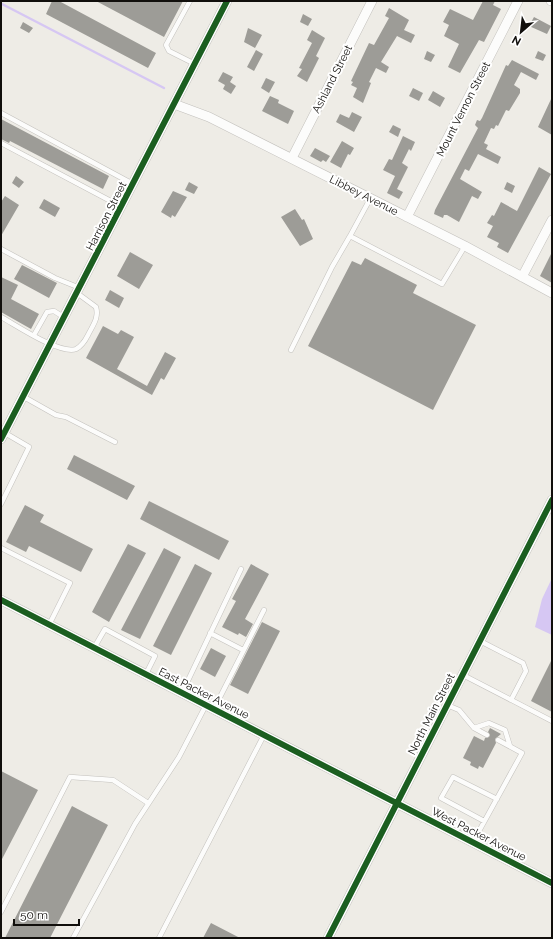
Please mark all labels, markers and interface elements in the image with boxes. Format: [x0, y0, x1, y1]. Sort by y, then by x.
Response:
north arrow [501, 12, 541, 52]
text: N [510, 33, 523, 48]
street label: Ashland Street [310, 43, 355, 115]
street label: Mount Vernon Street [434, 59, 493, 159]
street label: Libbey Avenue [327, 173, 401, 219]
street label: Harrison Street [83, 179, 130, 253]
street label: East Packer Avenue [156, 665, 252, 722]
street label: North Main Street [405, 671, 458, 757]
street label: West Packer Avenue [429, 805, 529, 864]
scale bar [14, 901, 79, 927]
text: 50 m [20, 908, 48, 922]

